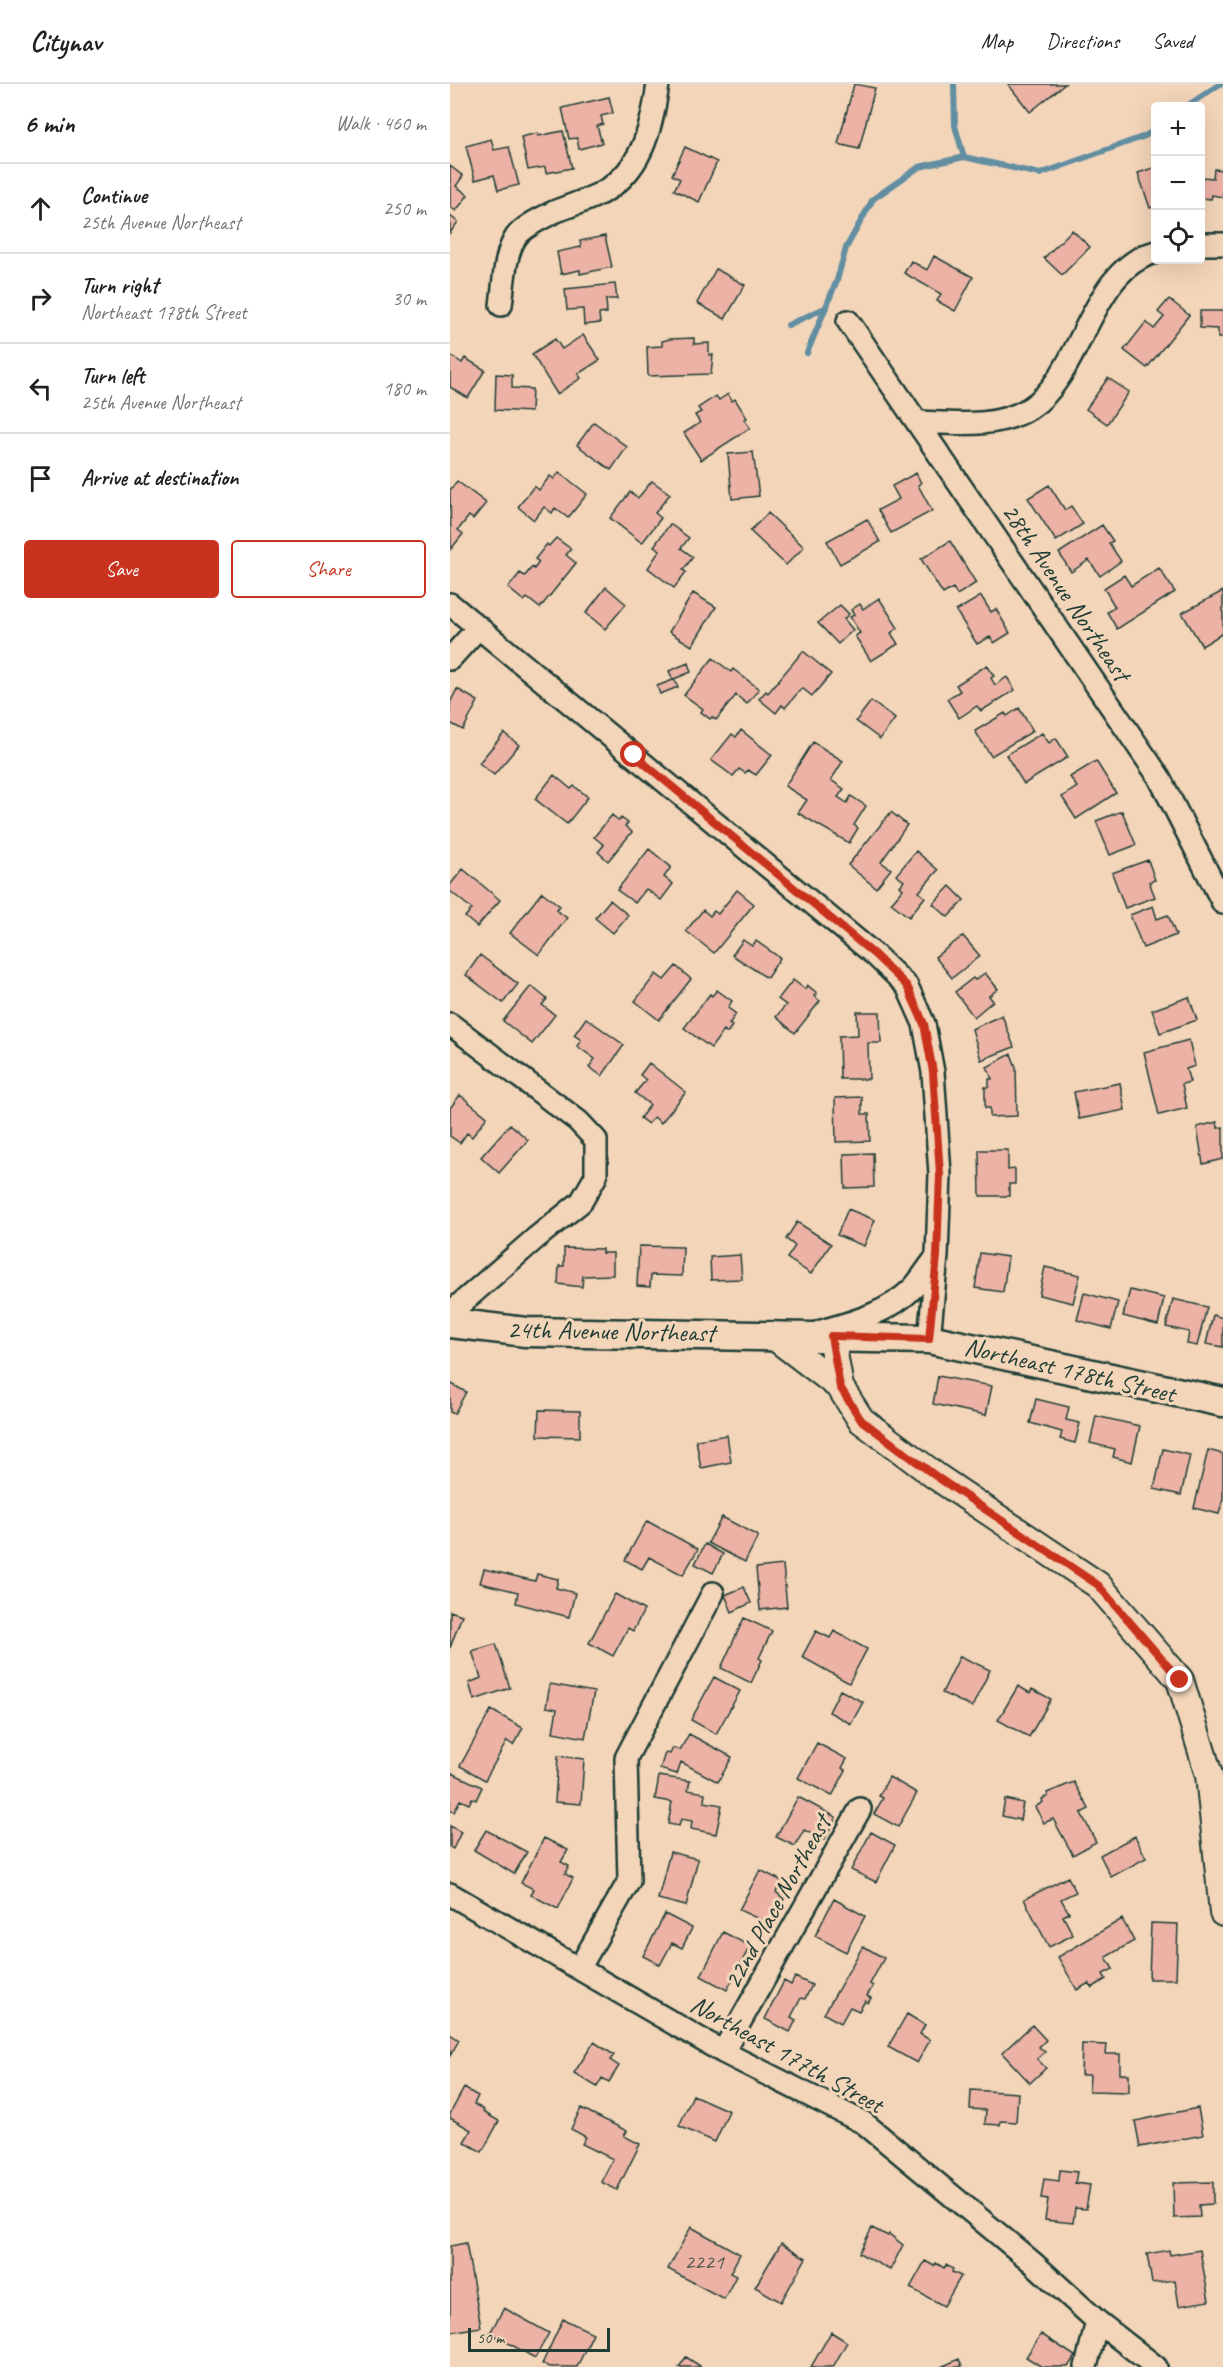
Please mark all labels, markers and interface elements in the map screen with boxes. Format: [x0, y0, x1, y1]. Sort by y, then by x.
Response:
text: Citynav [30, 24, 101, 59]
text: Map [981, 28, 1013, 54]
text: Directions [1046, 28, 1119, 54]
text: Saved [1152, 28, 1193, 54]
map controls [1151, 102, 1205, 264]
button: + [1151, 102, 1205, 156]
text: 6 min [24, 107, 74, 140]
text: Walk · 460 m [336, 111, 426, 136]
button: − [1151, 156, 1205, 210]
text: Continue [81, 182, 147, 210]
icon: ahead [24, 192, 57, 225]
text: 250 m [383, 196, 426, 221]
text: 25th Avenue Northeast [81, 210, 241, 235]
button: locate [1151, 210, 1205, 264]
text: Turn right [81, 272, 158, 300]
icon: right [24, 282, 57, 315]
text: 30 m [392, 286, 426, 311]
text: Northeast 178th Street [81, 300, 247, 325]
text: Turn left [81, 362, 145, 390]
icon: left [24, 372, 57, 405]
text: 180 m [383, 376, 426, 401]
text: 25th Avenue Northeast [81, 390, 241, 415]
icon: arrive [24, 462, 57, 495]
text: Arrive at destination [81, 464, 238, 492]
street label: 28th Avenue Northeast [994, 497, 1140, 690]
button: Save [24, 540, 219, 598]
button: Share [231, 540, 426, 598]
route start [620, 741, 646, 767]
street label: 24th Avenue Northeast [507, 1313, 718, 1349]
street label: Northeast 178th Street [961, 1330, 1181, 1411]
route end [1166, 1666, 1192, 1692]
street label: 22nd Place Northeast [716, 1806, 840, 1995]
street label: Northeast 177th Street [685, 1987, 891, 2122]
house number: 2221 [684, 2248, 725, 2276]
scale bar [468, 2325, 610, 2352]
text: 50 m [477, 2328, 504, 2348]

